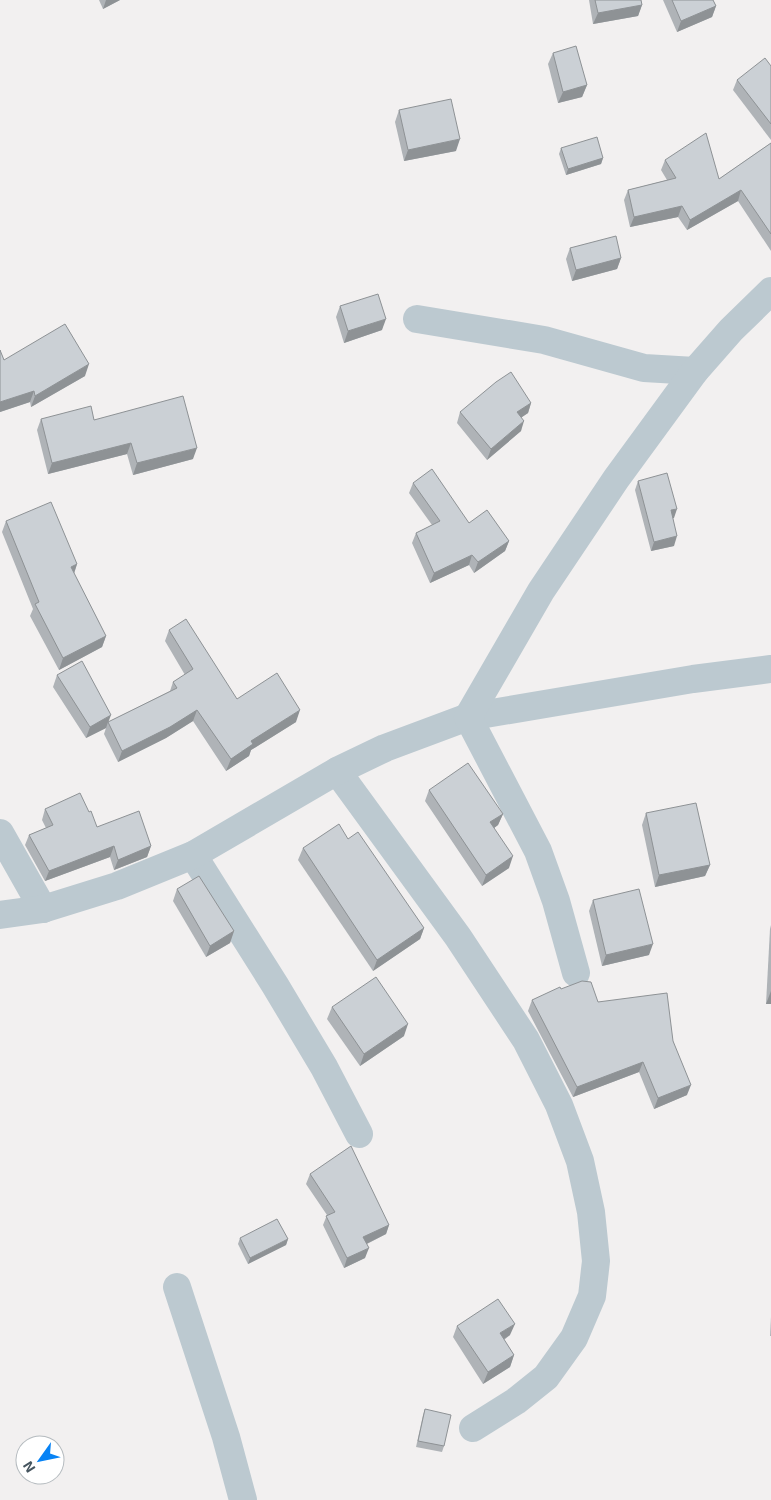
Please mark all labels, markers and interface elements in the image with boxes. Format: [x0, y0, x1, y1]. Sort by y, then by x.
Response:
north arrow [15, 1435, 65, 1485]
text: N [19, 1458, 39, 1476]

